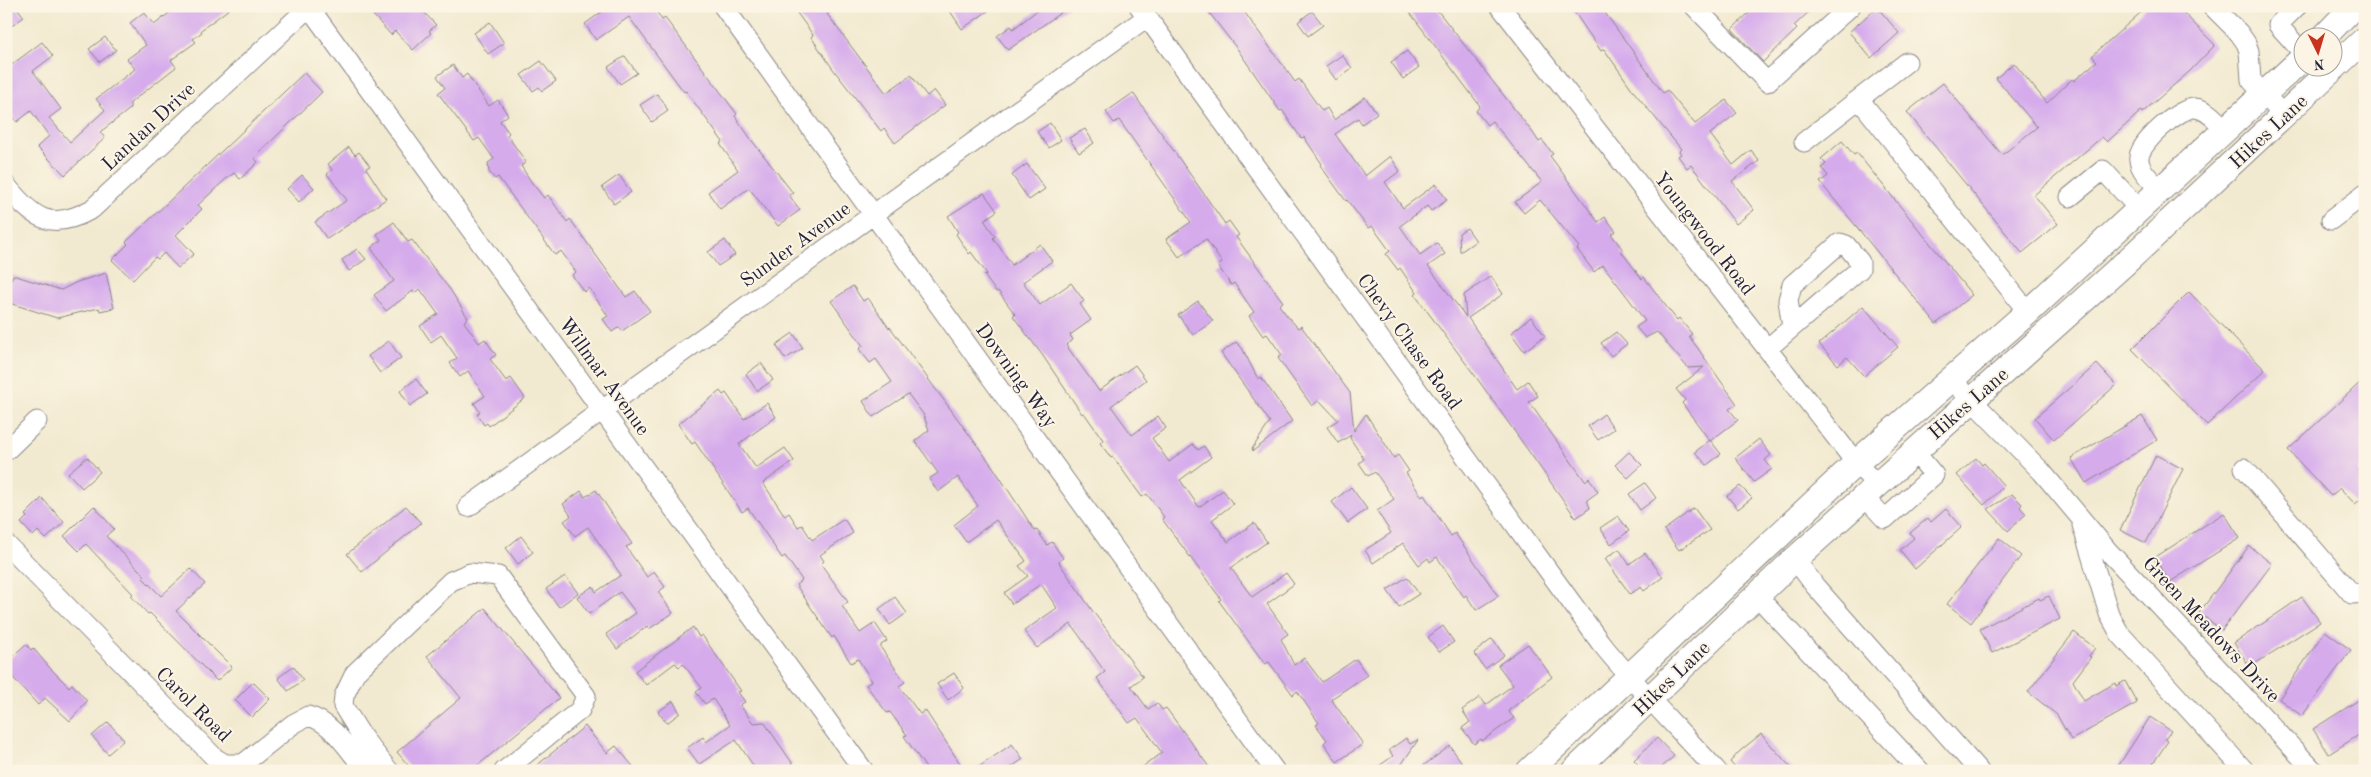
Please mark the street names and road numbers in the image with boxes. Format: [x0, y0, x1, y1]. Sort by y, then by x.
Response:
street label: Landan Drive [99, 80, 200, 175]
street label: Hikes Lane [2227, 92, 2312, 173]
street label: Youngwood Road [1649, 169, 1758, 300]
street label: Sunder Avenue [737, 199, 855, 292]
street label: Chevy Chase Road [1353, 271, 1464, 414]
street label: Willmar Avenue [554, 315, 653, 440]
street label: Downing Way [971, 320, 1060, 433]
street label: Hikes Lane [1926, 365, 2013, 444]
street label: Green Meadows Drive [2138, 554, 2283, 707]
street label: Hikes Lane [1630, 638, 1715, 721]
street label: Carol Road [151, 664, 234, 747]

